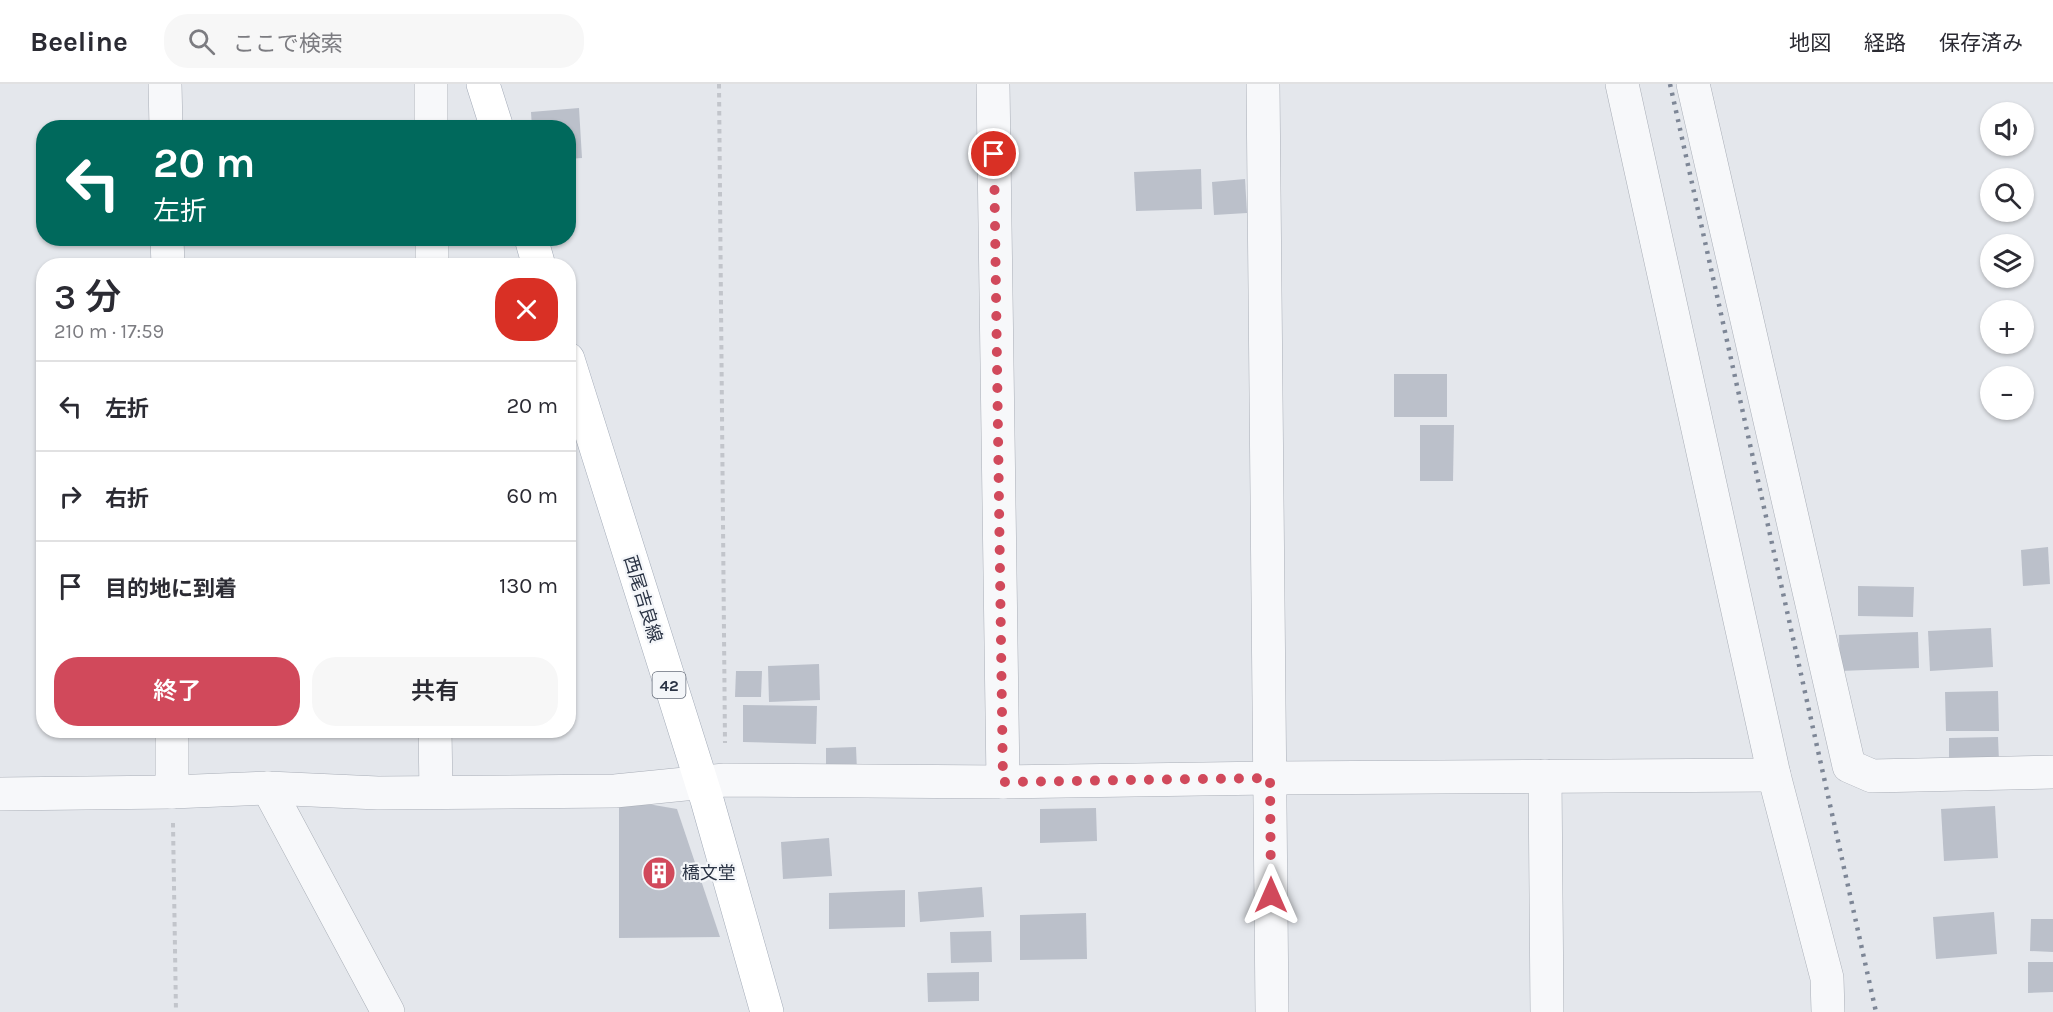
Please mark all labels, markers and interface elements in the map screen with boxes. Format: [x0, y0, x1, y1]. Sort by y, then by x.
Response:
search box [164, 14, 584, 68]
text: Beeline [30, 25, 128, 58]
icon: search [185, 25, 218, 58]
text: ここで検索 [233, 31, 343, 57]
text: 地図 [1789, 31, 1831, 55]
text: 経路 [1864, 31, 1906, 55]
text: 保存済み [1939, 31, 2023, 55]
map controls [1980, 102, 2034, 420]
button: sound [1980, 102, 2034, 156]
pin [968, 128, 1019, 179]
icon: arrive [977, 137, 1010, 170]
text: 20 m [153, 138, 255, 188]
icon: left [54, 144, 132, 222]
button: search [1980, 168, 2034, 222]
text: 左折 [153, 195, 207, 227]
button: layers [1980, 234, 2034, 288]
text: 3 分 [54, 276, 121, 318]
button: close [495, 278, 558, 341]
button: + [1980, 300, 2034, 354]
text: 210 m · 17:59 [54, 320, 164, 343]
button: − [1980, 366, 2034, 420]
icon: left [54, 390, 87, 423]
text: 20 m [506, 393, 558, 419]
text: 左折 [105, 396, 149, 422]
icon: right [54, 480, 87, 513]
text: 60 m [507, 483, 558, 509]
text: 右折 [105, 486, 149, 512]
street label: 西尾吉良線 [619, 553, 667, 645]
icon: arrive [54, 570, 87, 603]
text: 130 m [499, 573, 558, 599]
text: 目的地に到着 [105, 576, 237, 602]
button: 終了 [54, 657, 300, 726]
button: 共有 [312, 657, 558, 726]
road number: 42 [652, 672, 686, 698]
building icon: 橋文堂 [641, 855, 677, 891]
place label: 橋文堂 [682, 862, 736, 884]
position arrow [1239, 863, 1303, 927]

